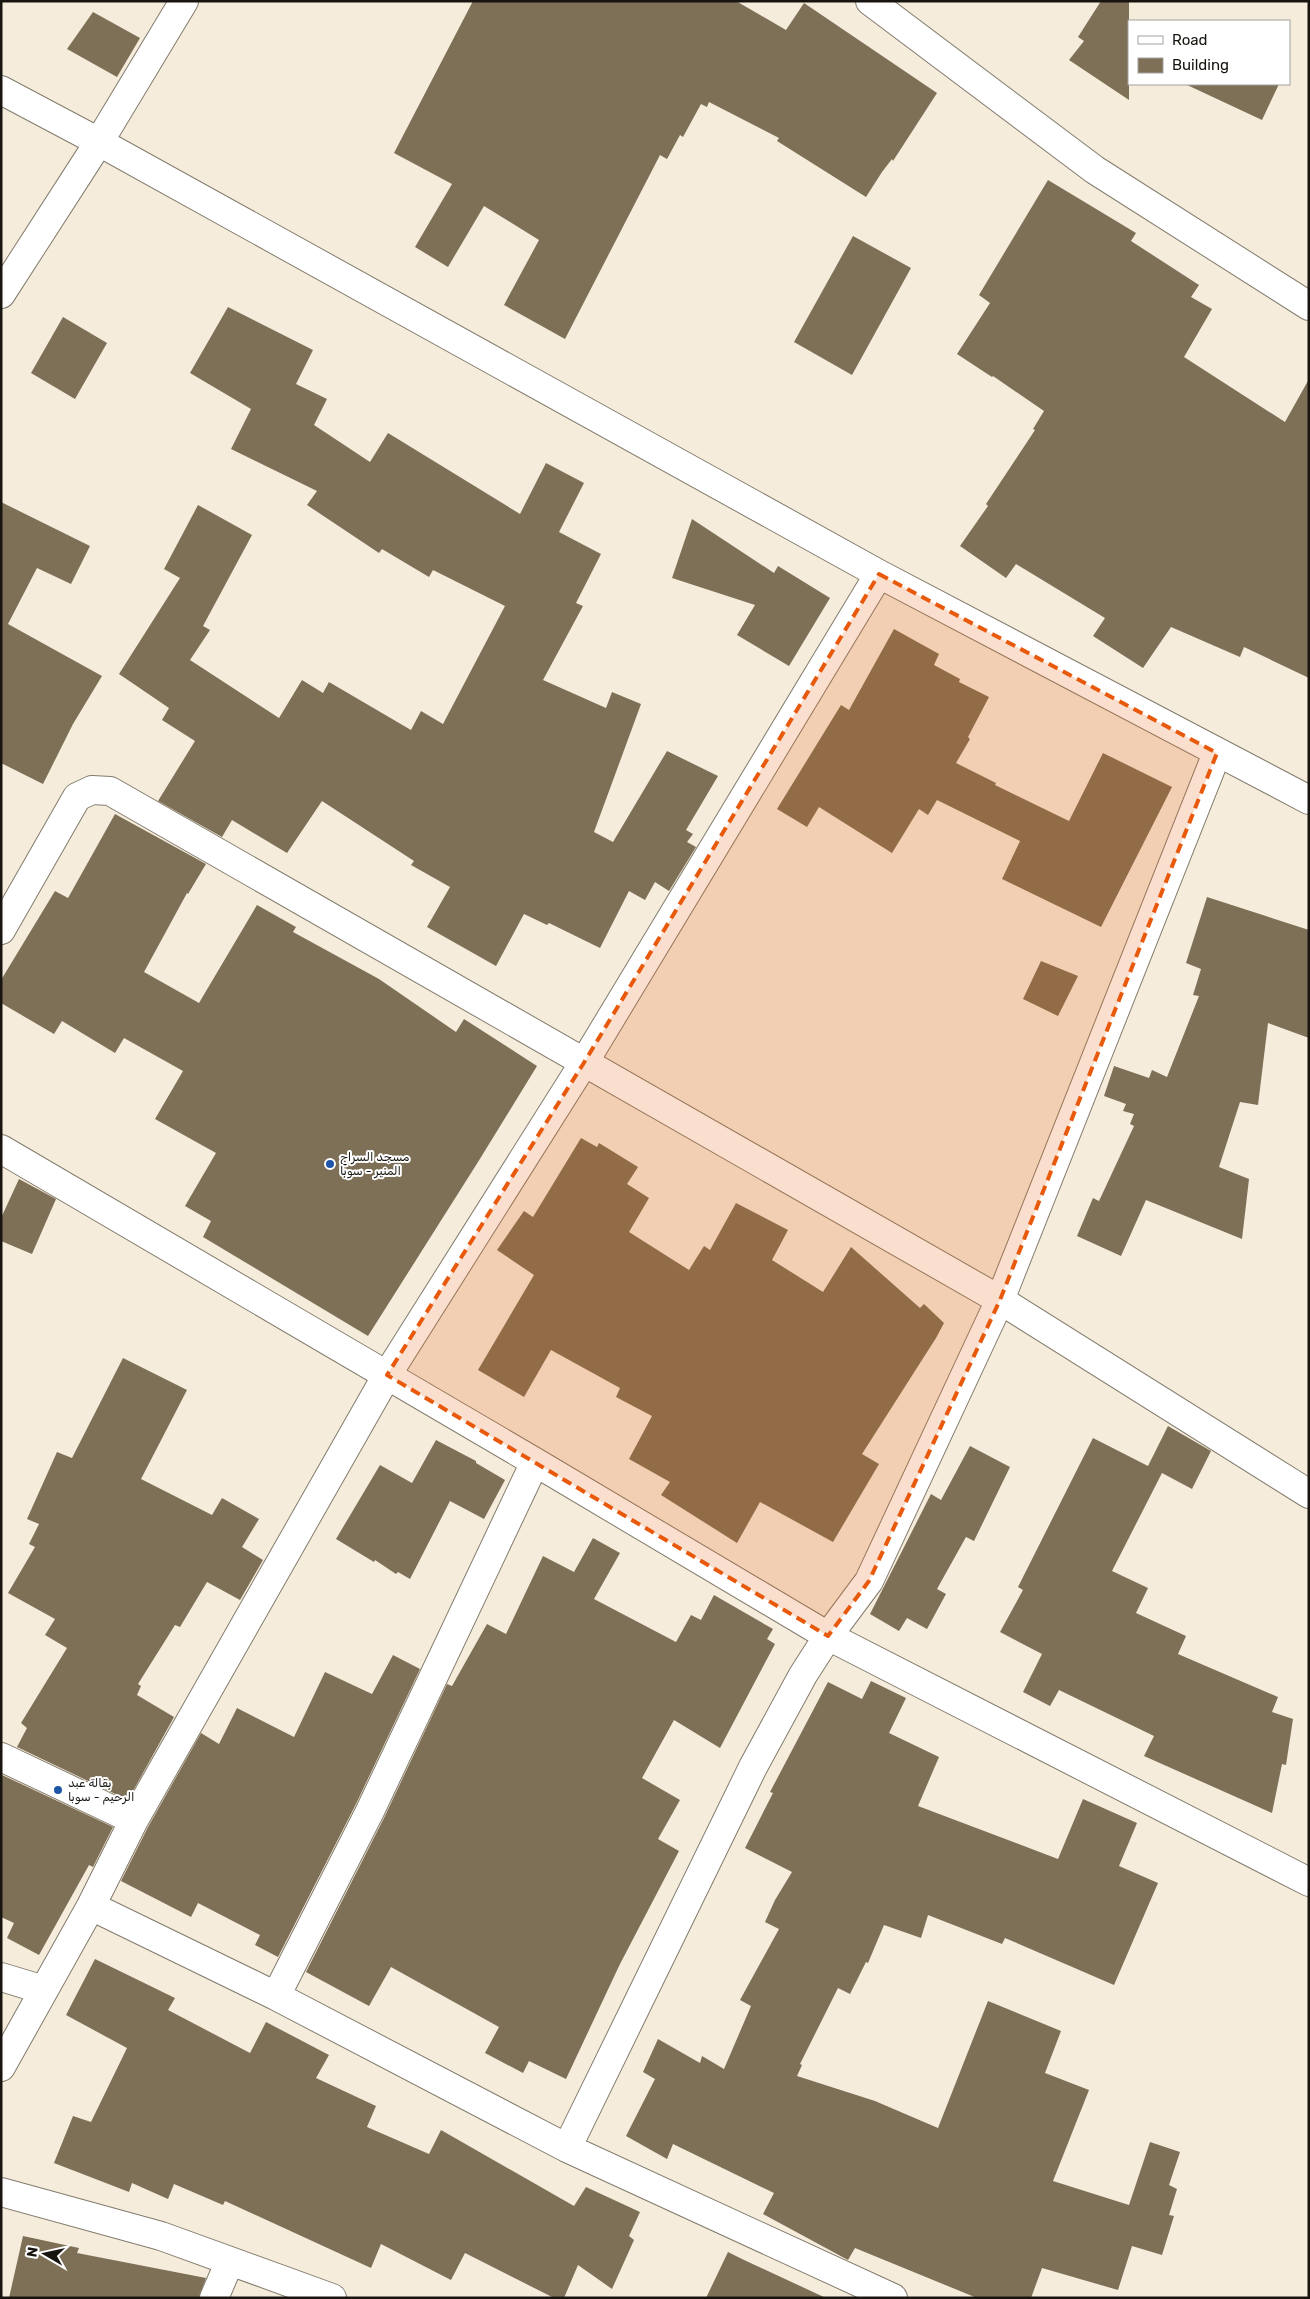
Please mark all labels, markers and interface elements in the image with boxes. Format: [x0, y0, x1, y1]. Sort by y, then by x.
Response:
legend [1128, 20, 1290, 85]
text: Road [1172, 31, 1208, 49]
text: Building [1172, 56, 1229, 74]
place label: مسجد السراج المنير - سوبا [340, 1150, 410, 1179]
marker: مسجد السراج المنير - سوبا [324, 1158, 336, 1170]
place label: بقالة عبد الرحيم - سوبا [68, 1776, 134, 1805]
marker: بقالة عبد الرحيم - سوبا [52, 1784, 64, 1796]
north arrow [20, 2229, 70, 2279]
text: N [23, 2246, 42, 2258]

